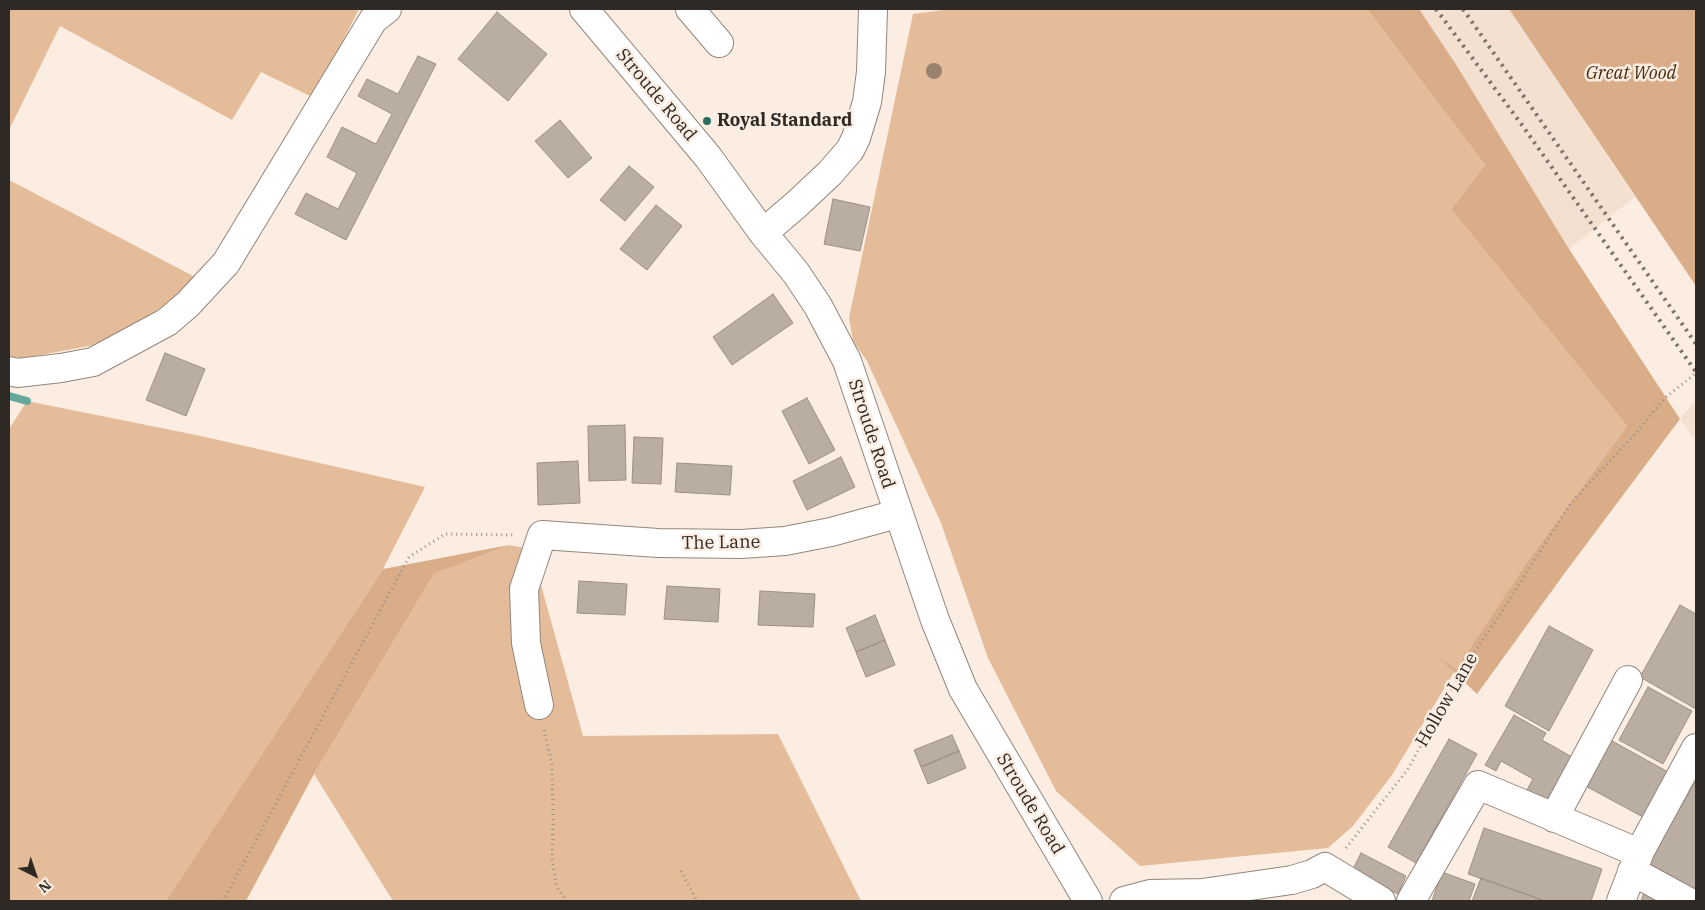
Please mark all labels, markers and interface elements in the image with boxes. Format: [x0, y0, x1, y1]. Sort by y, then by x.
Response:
street label: Stroude Road [611, 44, 701, 146]
park label: Great Wood [1586, 63, 1676, 85]
place label: Royal Standard [717, 110, 852, 132]
marker: Royal Standard [701, 115, 713, 127]
street label: Stroude Road [843, 376, 899, 492]
street label: The Lane [682, 532, 760, 554]
street label: Hollow Lane [1411, 649, 1483, 751]
street label: Stroude Road [991, 750, 1069, 858]
north arrow [10, 850, 60, 900]
text: N [35, 876, 55, 897]

